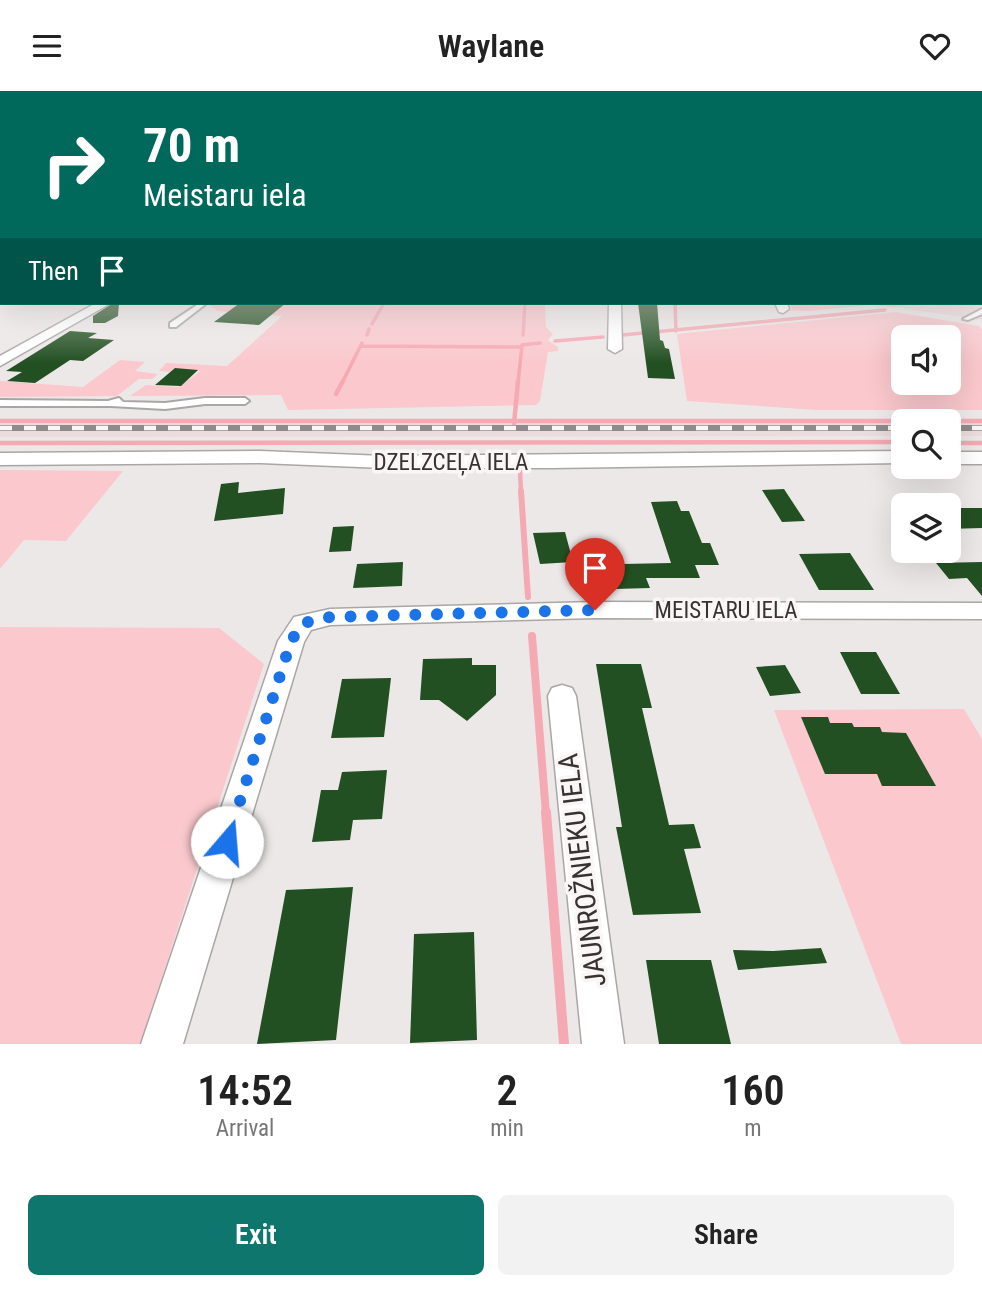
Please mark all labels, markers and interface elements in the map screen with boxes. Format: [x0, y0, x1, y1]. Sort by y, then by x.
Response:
icon: menu [28, 27, 66, 65]
text: Waylane [438, 27, 544, 65]
icon: heart [916, 27, 954, 65]
text: 70 m [143, 117, 240, 174]
icon: right [28, 119, 119, 210]
text: Meistaru iela [143, 176, 306, 214]
icon: arrive [93, 252, 131, 290]
text: Then [28, 256, 79, 286]
map controls [891, 325, 961, 563]
button: sound [891, 325, 961, 395]
button: search [891, 409, 961, 479]
street label: DZELZCEĻA IELA [374, 449, 528, 476]
button: layers [891, 493, 961, 563]
pin [565, 538, 625, 610]
icon: arrive [576, 549, 614, 587]
street label: MEISTARU IELA [655, 597, 797, 624]
street label: JAUNROŽNIEKU IELA [551, 752, 613, 988]
position arrow [190, 805, 264, 879]
text: 14:52 [197, 1066, 293, 1115]
text: 2 [497, 1066, 518, 1115]
text: 160 [721, 1066, 785, 1115]
text: Arrival [216, 1115, 274, 1142]
text: min [490, 1115, 524, 1142]
text: m [744, 1115, 762, 1142]
button: Exit [28, 1195, 484, 1275]
button: Share [498, 1195, 954, 1275]

